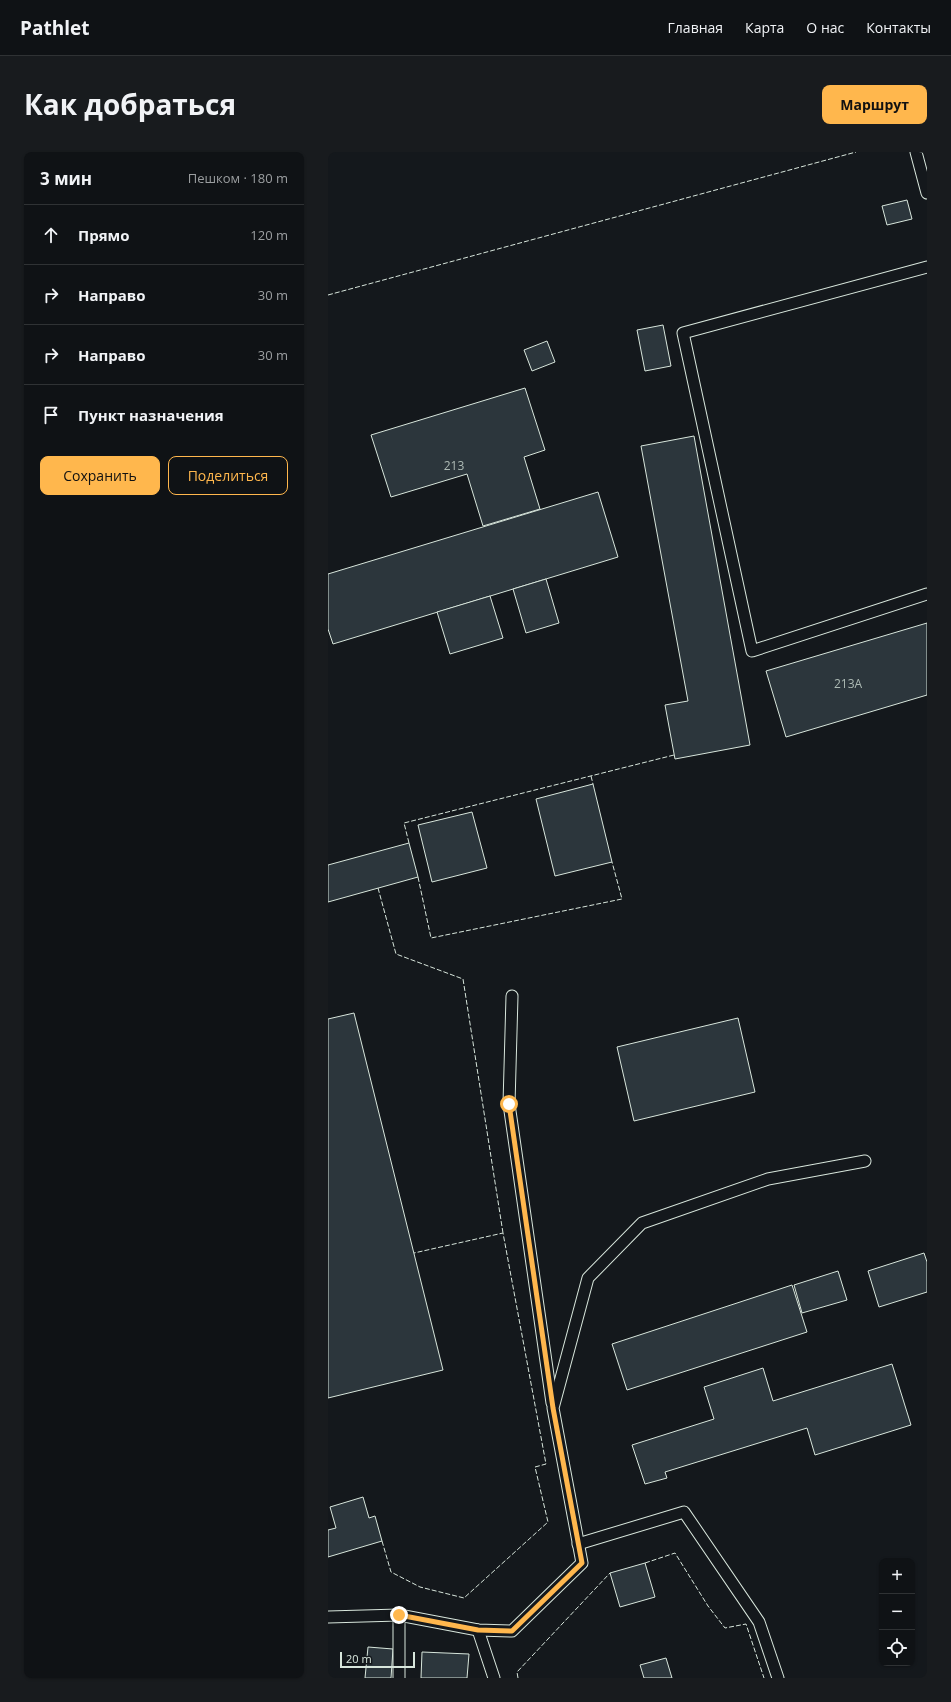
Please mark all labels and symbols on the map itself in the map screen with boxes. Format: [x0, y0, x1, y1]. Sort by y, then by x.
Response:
house number: 213 [444, 457, 464, 474]
house number: 213А [834, 675, 862, 692]
route start [500, 1095, 518, 1113]
route end [390, 1606, 408, 1624]
scale bar [340, 1650, 415, 1669]

